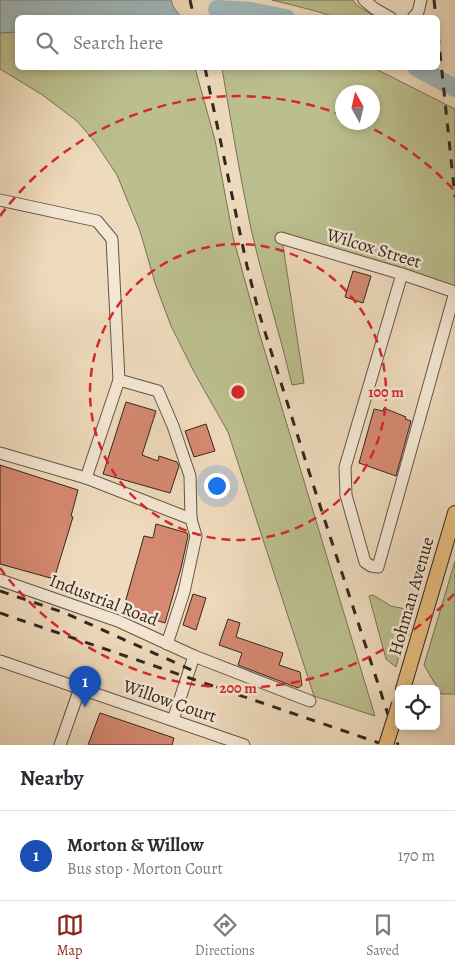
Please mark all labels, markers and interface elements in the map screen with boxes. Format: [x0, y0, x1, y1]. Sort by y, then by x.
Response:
search box [15, 15, 440, 70]
icon: search [33, 29, 61, 57]
text: Search here [73, 30, 163, 56]
north arrow [335, 85, 380, 130]
street label: Wilcox Street [323, 222, 424, 274]
text: 100 m [368, 382, 404, 402]
centre of rings [229, 383, 247, 401]
your location [204, 473, 230, 499]
street label: Hohman Avenue [383, 534, 439, 658]
street label: Industrial Road [46, 568, 162, 632]
pin: 1 [69, 666, 101, 707]
street label: Willow Court [119, 673, 220, 728]
text: 200 m [219, 678, 257, 698]
map controls [395, 685, 440, 730]
button: locate [395, 685, 440, 730]
text: Nearby [20, 764, 83, 792]
text: Morton & Willow [67, 832, 204, 858]
text: 1 [33, 845, 39, 867]
text: 170 m [398, 845, 435, 867]
text: Bus stop · Morton Court [67, 858, 223, 880]
tab: Map [56, 911, 84, 960]
tab: Directions [195, 911, 255, 960]
tab: Saved [366, 911, 399, 960]

